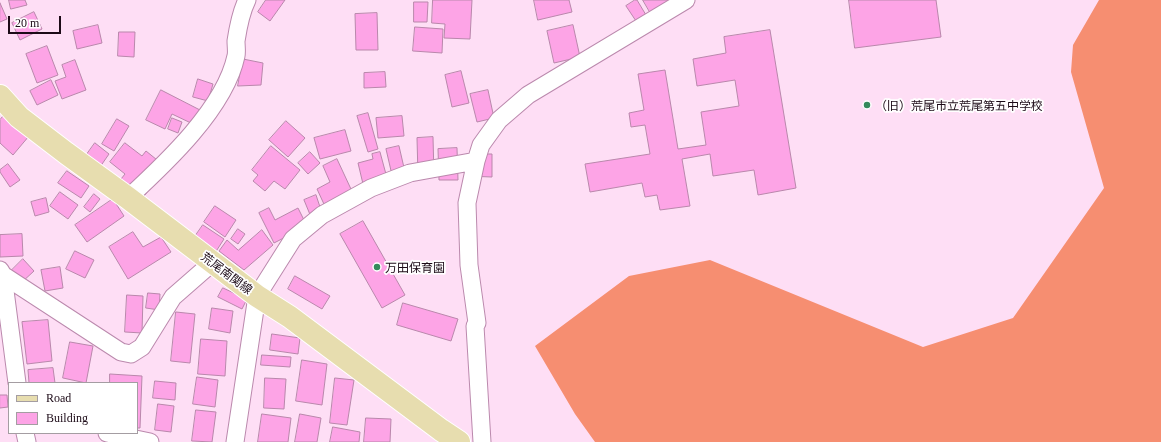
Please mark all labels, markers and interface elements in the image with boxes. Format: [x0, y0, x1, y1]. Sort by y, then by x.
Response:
scale bar [10, 8, 63, 34]
text: 20 m [15, 16, 39, 30]
place label: （旧）荒尾市立荒尾第五中学校 [875, 98, 1043, 112]
marker: （旧）荒尾市立荒尾第五中学校 [862, 100, 872, 110]
street label: 荒尾南関線 [199, 249, 255, 297]
place label: 万田保育園 [385, 260, 445, 274]
marker: 万田保育園 [372, 262, 382, 272]
legend [8, 382, 138, 434]
text: Road [46, 391, 71, 405]
text: Building [46, 411, 88, 425]

